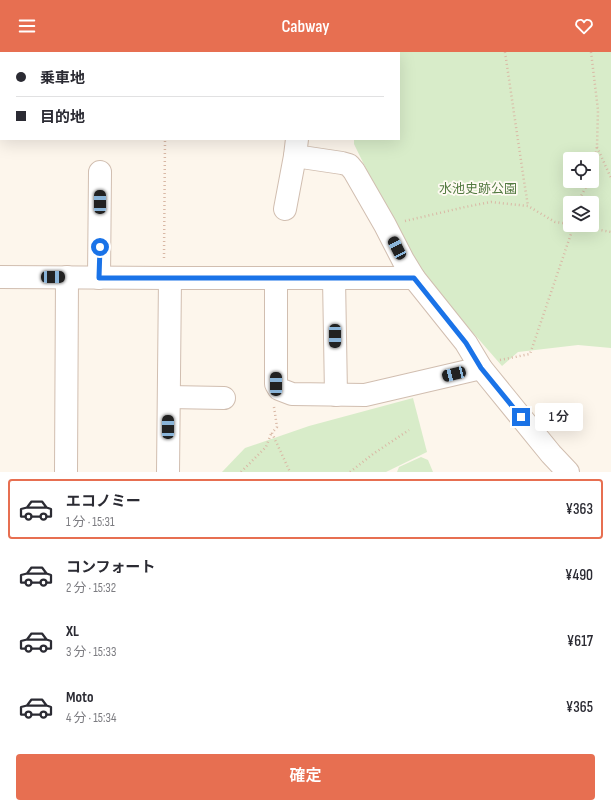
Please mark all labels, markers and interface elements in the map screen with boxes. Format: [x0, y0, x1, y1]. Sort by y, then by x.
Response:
icon: menu [16, 15, 38, 37]
icon: heart [573, 15, 595, 37]
text: Cabway [281, 16, 330, 37]
text: 乗車地 [40, 69, 85, 88]
text: 目的地 [40, 108, 85, 127]
map controls [563, 152, 599, 232]
button: locate [563, 152, 599, 188]
park label: 水池史跡公園 [439, 181, 517, 197]
car [94, 190, 106, 214]
button: layers [563, 196, 599, 232]
car [386, 235, 408, 261]
route start [91, 238, 109, 256]
car [41, 271, 65, 283]
car [329, 324, 341, 348]
car [441, 365, 467, 383]
car [270, 372, 282, 396]
callout: 1 分 [535, 403, 583, 431]
route end [512, 408, 530, 426]
text: 1 分 [549, 409, 569, 425]
car [162, 415, 174, 439]
icon: car [18, 491, 54, 527]
text: エコノミー [66, 492, 141, 511]
text: ¥363 [565, 500, 593, 519]
text: 1 分 · 15:31 [66, 514, 115, 530]
icon: car [18, 557, 54, 593]
text: コンフォート [66, 558, 156, 577]
text: ¥490 [565, 566, 593, 585]
text: 2 分 · 15:32 [66, 580, 116, 596]
text: XL [66, 622, 79, 641]
icon: car [18, 623, 54, 659]
text: ¥617 [567, 632, 593, 651]
text: 3 分 · 15:33 [66, 644, 116, 660]
text: Moto [66, 688, 93, 707]
icon: car [18, 689, 54, 725]
text: ¥365 [566, 698, 593, 717]
text: 4 分 · 15:34 [66, 710, 116, 726]
button: 確定 [16, 754, 595, 800]

